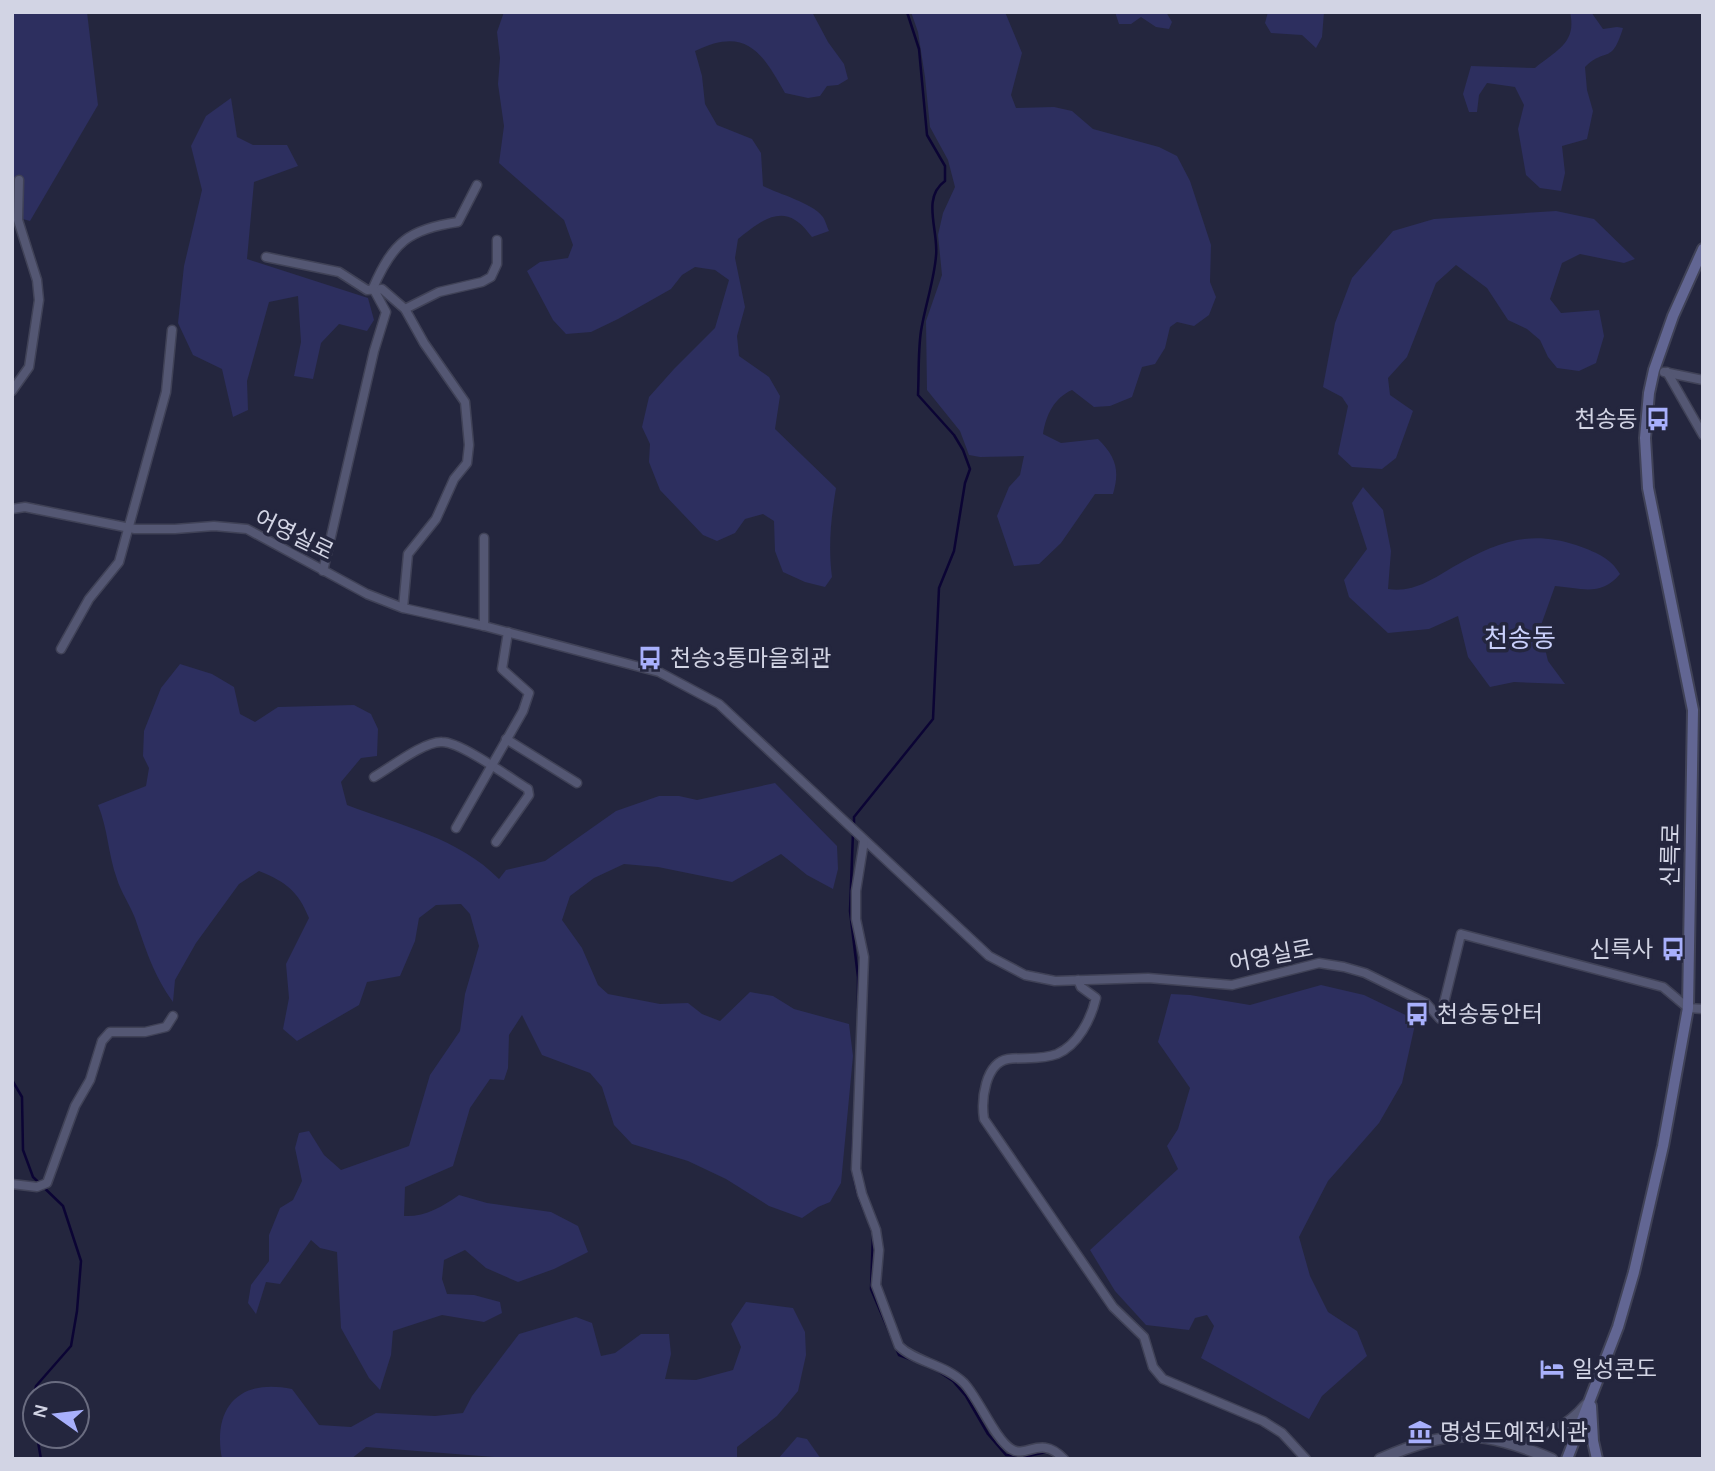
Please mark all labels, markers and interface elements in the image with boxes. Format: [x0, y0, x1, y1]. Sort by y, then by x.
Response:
bus stop icon: 천송동 [1644, 405, 1672, 433]
place label: 천송동 [1575, 406, 1638, 433]
street label: 어영실로 [250, 504, 338, 566]
district label: 천송동 [1484, 623, 1556, 654]
bus stop icon: 천송3통마을회관 [636, 644, 664, 672]
place label: 천송3통마을회관 [670, 645, 832, 672]
street label: 신륵로 [1657, 823, 1685, 887]
street label: 어영실로 [1227, 935, 1315, 977]
bus stop icon: 신륵사 [1659, 935, 1687, 963]
place label: 신륵사 [1590, 936, 1653, 963]
bus stop icon: 천송동안터 [1403, 1000, 1431, 1028]
place label: 천송동안터 [1437, 1001, 1543, 1028]
hotel icon: 일성콘도 [1538, 1355, 1566, 1383]
place label: 일성콘도 [1572, 1356, 1657, 1383]
north arrow [21, 1380, 91, 1450]
text: N [28, 1402, 53, 1420]
museum icon: 명성도예전시관 [1406, 1418, 1434, 1446]
place label: 명성도예전시관 [1440, 1419, 1588, 1446]

